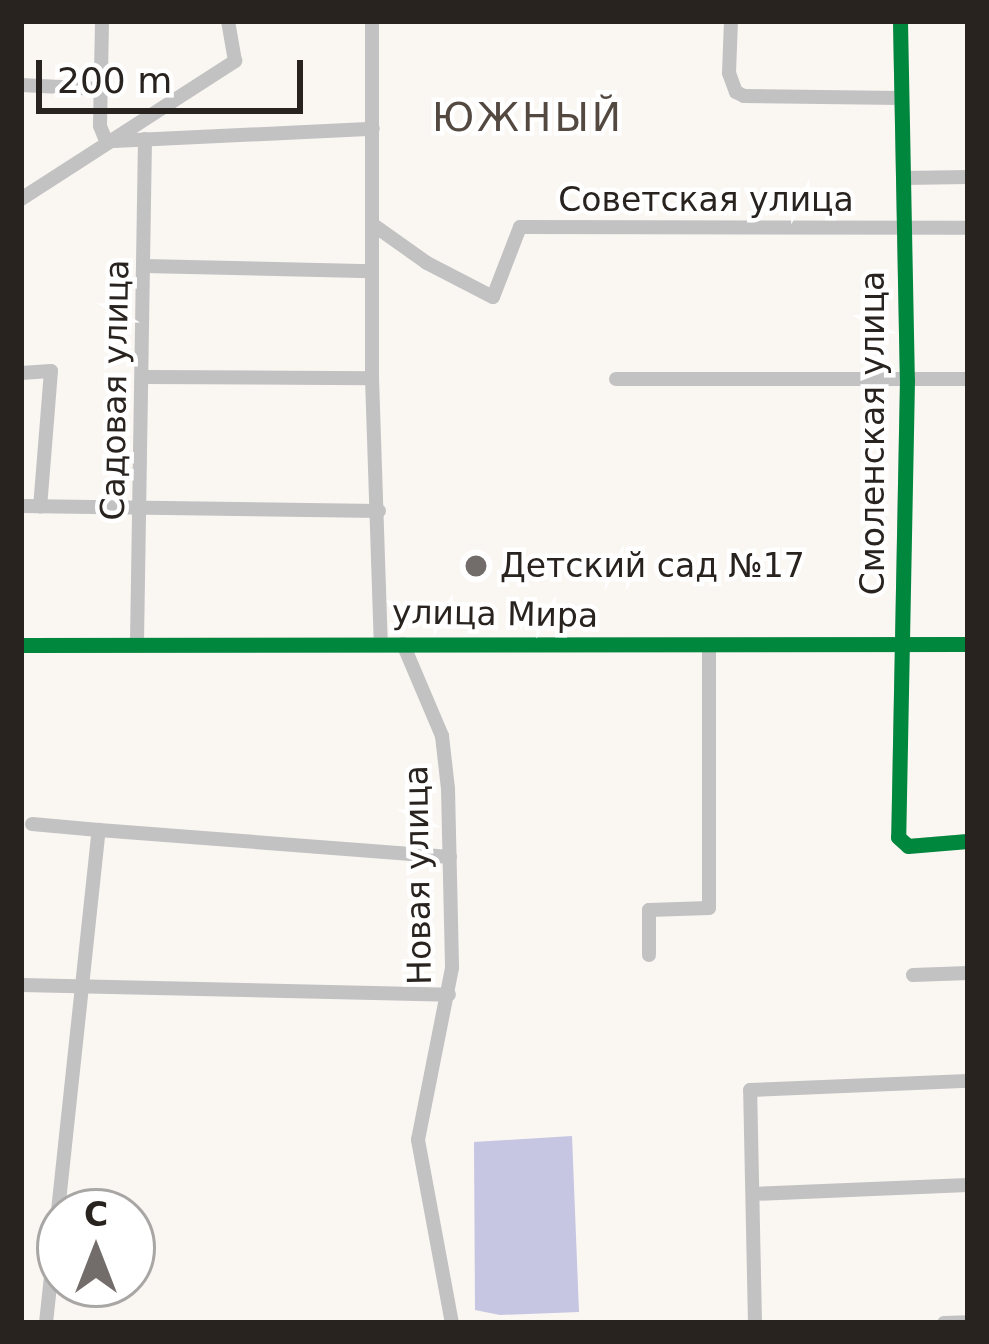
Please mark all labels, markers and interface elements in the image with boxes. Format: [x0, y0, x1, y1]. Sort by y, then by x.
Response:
scale bar [42, 36, 309, 110]
text: 200 m [57, 60, 172, 101]
district label: ЮЖНЫЙ [432, 95, 624, 141]
street label: Советская улица [558, 180, 854, 220]
street label: Садовая улица [93, 259, 137, 521]
street label: Смоленская улица [853, 271, 893, 595]
place label: Детский сад №17 [500, 546, 805, 586]
marker: Детский сад №17 [463, 553, 489, 579]
street label: улица Мира [392, 592, 598, 636]
street label: Новая улица [396, 765, 440, 985]
north arrow [36, 1188, 156, 1308]
text: С [84, 1195, 108, 1234]

